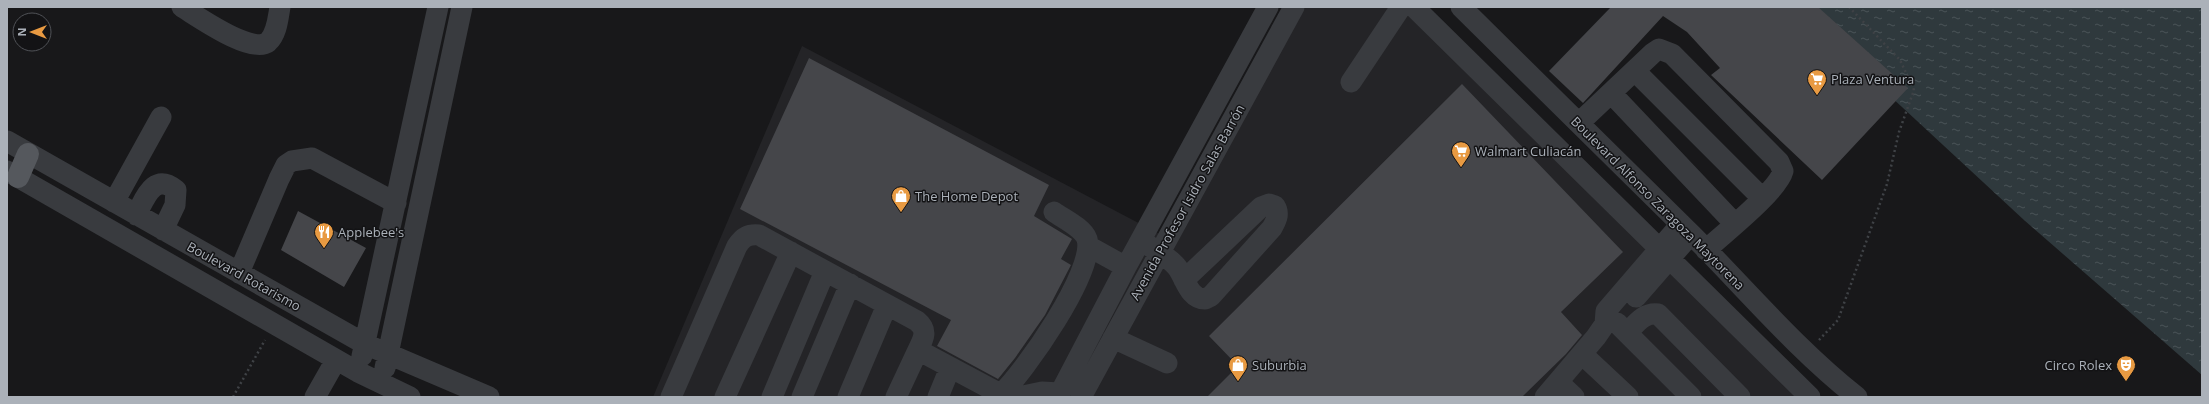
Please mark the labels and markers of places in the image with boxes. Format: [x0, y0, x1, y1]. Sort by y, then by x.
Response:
supermarket icon: Plaza Ventura [1806, 68, 1828, 96]
place label: Plaza Ventura [1831, 70, 1914, 88]
supermarket icon: Walmart Culiacán [1450, 140, 1472, 168]
place label: Walmart Culiacán [1475, 142, 1581, 160]
shop icon: The Home Depot [890, 185, 912, 213]
place label: The Home Depot [915, 187, 1018, 205]
restaurant icon: Applebee's [313, 221, 335, 249]
place label: Applebee's [338, 223, 404, 241]
shop icon: Suburbia [1227, 354, 1249, 382]
theatre icon: Circo Rolex [2115, 354, 2137, 382]
place label: Suburbia [1252, 356, 1307, 374]
place label: Circo Rolex [2045, 356, 2112, 374]

